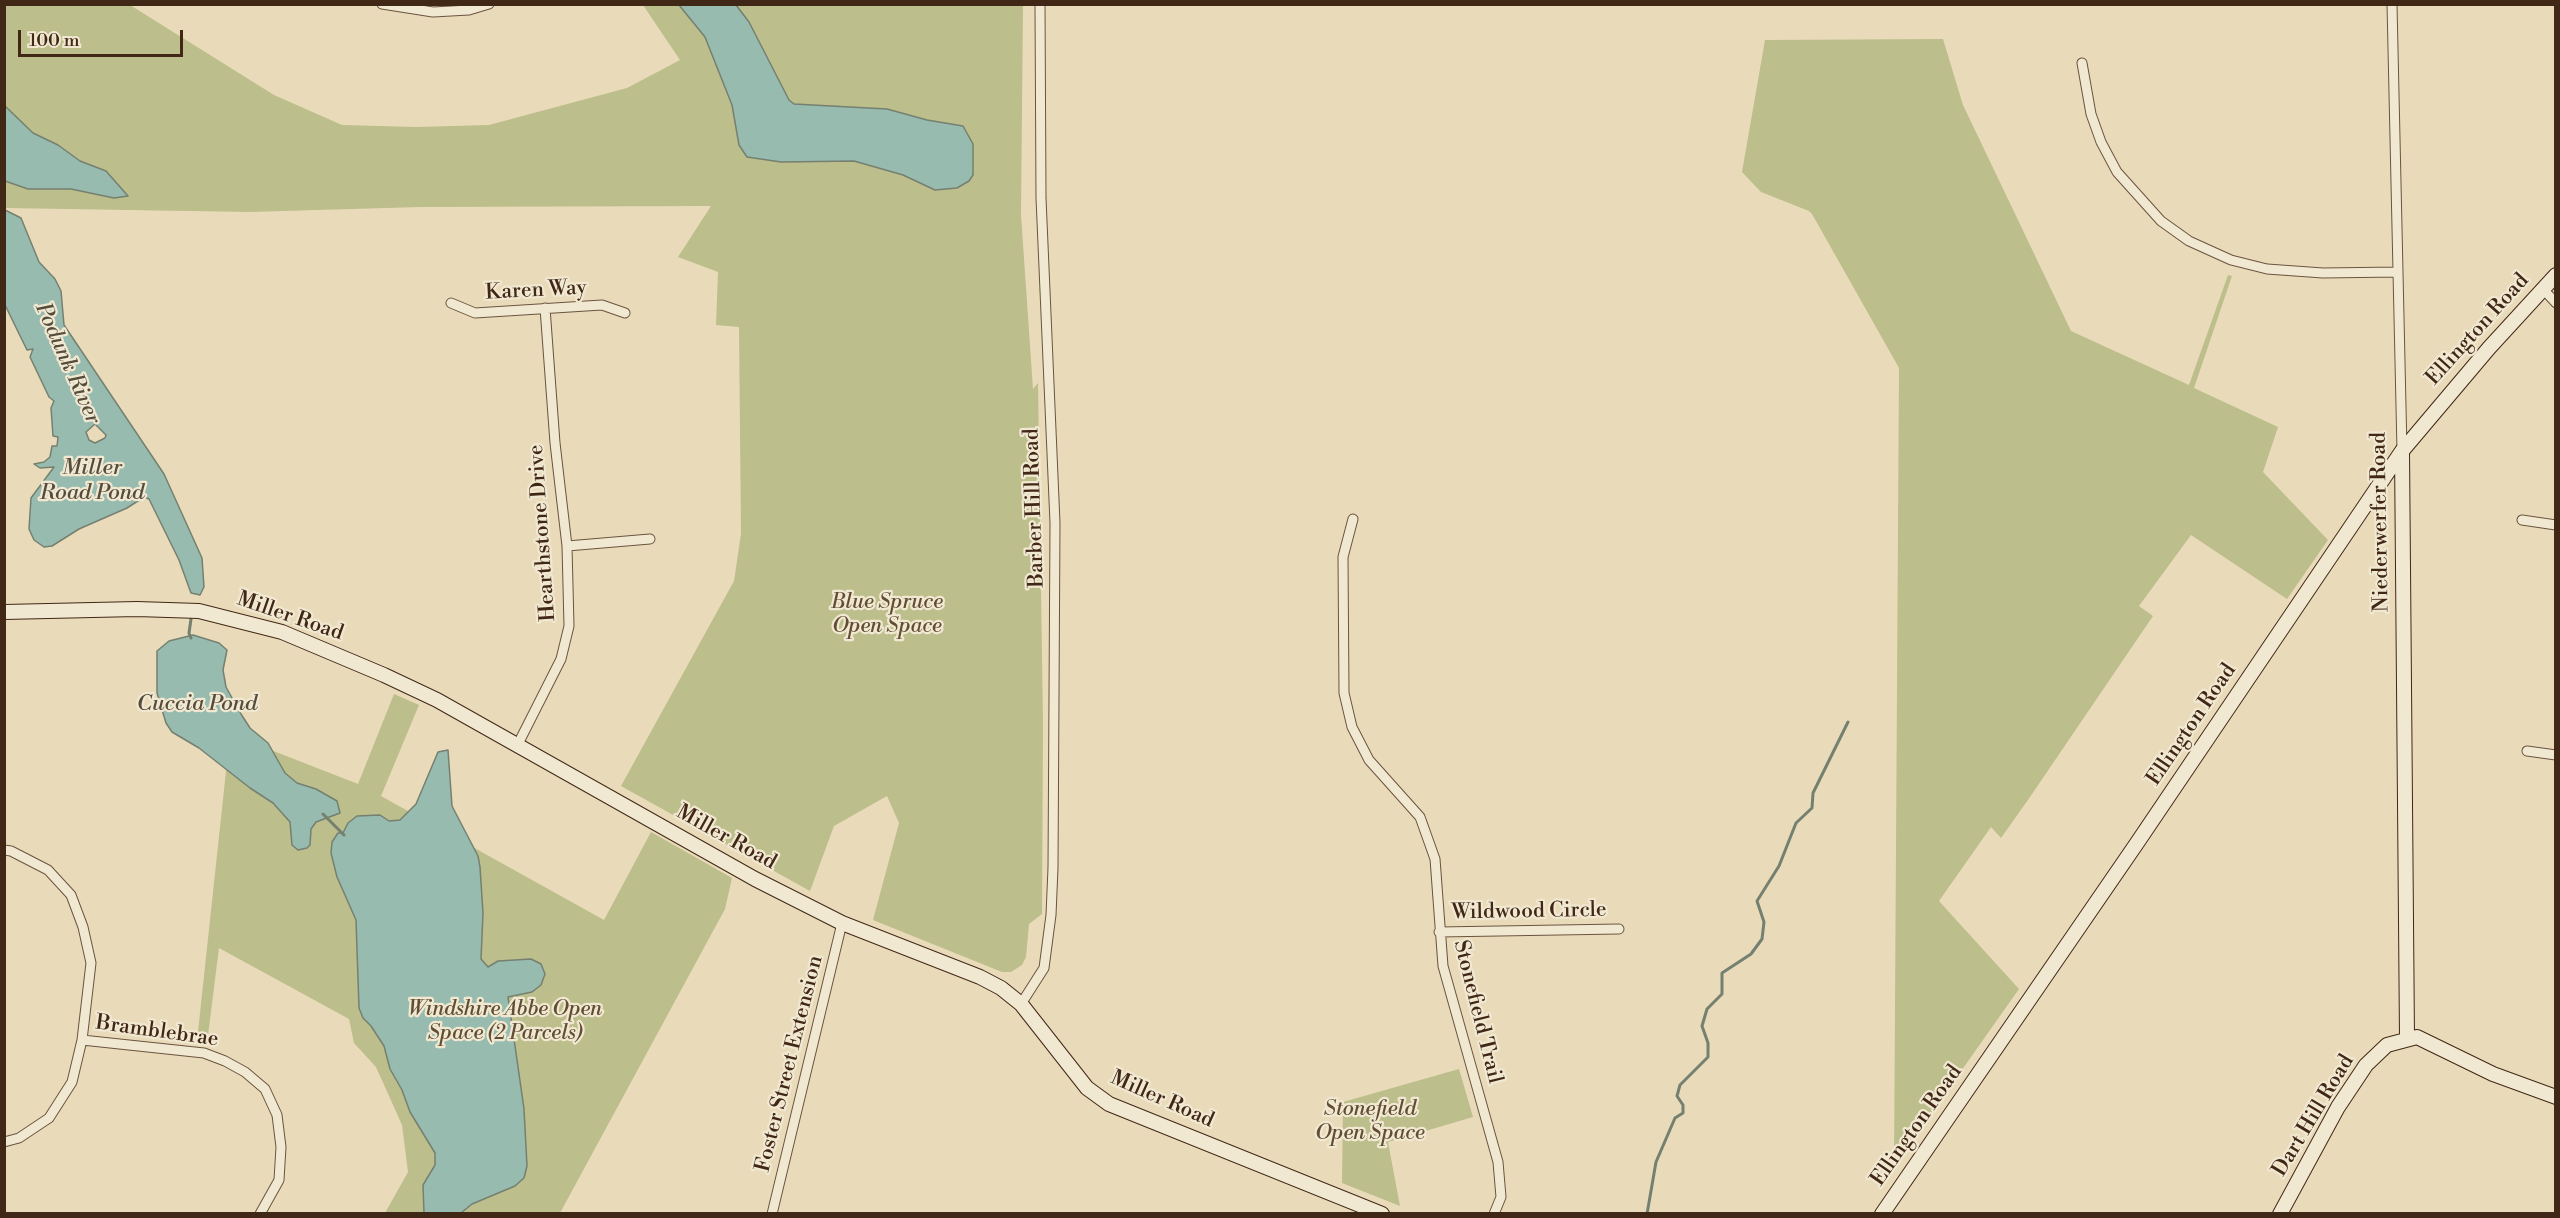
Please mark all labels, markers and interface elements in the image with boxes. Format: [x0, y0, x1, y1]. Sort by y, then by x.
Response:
scale bar [21, 18, 186, 56]
text: 100 m [29, 29, 80, 52]
street label: Ellington Road [2421, 269, 2535, 391]
street label: Karen Way [485, 276, 587, 306]
water label: Podunk River [28, 299, 106, 429]
street label: Barber Hill Road [1020, 428, 1050, 588]
street label: Niederwerfer Road [2367, 432, 2395, 612]
street label: Hearthstone Drive [524, 444, 562, 622]
water label: Miller Road Pond [40, 456, 144, 508]
street label: Miller Road [234, 587, 346, 647]
park label: Blue Spruce Open Space [831, 590, 943, 640]
street label: Ellington Road [2142, 659, 2242, 791]
water label: Cuccia Pond [137, 692, 257, 718]
street label: Miller Road [672, 800, 780, 876]
street label: Wildwood Circle [1451, 898, 1607, 926]
street label: Stonefield Trail [1447, 938, 1507, 1086]
street label: Foster Street Extension [751, 953, 829, 1175]
park label: Windshire Abbe Open Space (2 Parcels) [408, 997, 602, 1047]
street label: Bramblebrae [94, 1011, 220, 1053]
street label: Dart Hill Road [2268, 1051, 2360, 1181]
street label: Ellington Road [1866, 1061, 1968, 1191]
street label: Miller Road [1106, 1066, 1218, 1134]
park label: Stonefield Open Space [1315, 1097, 1425, 1147]

